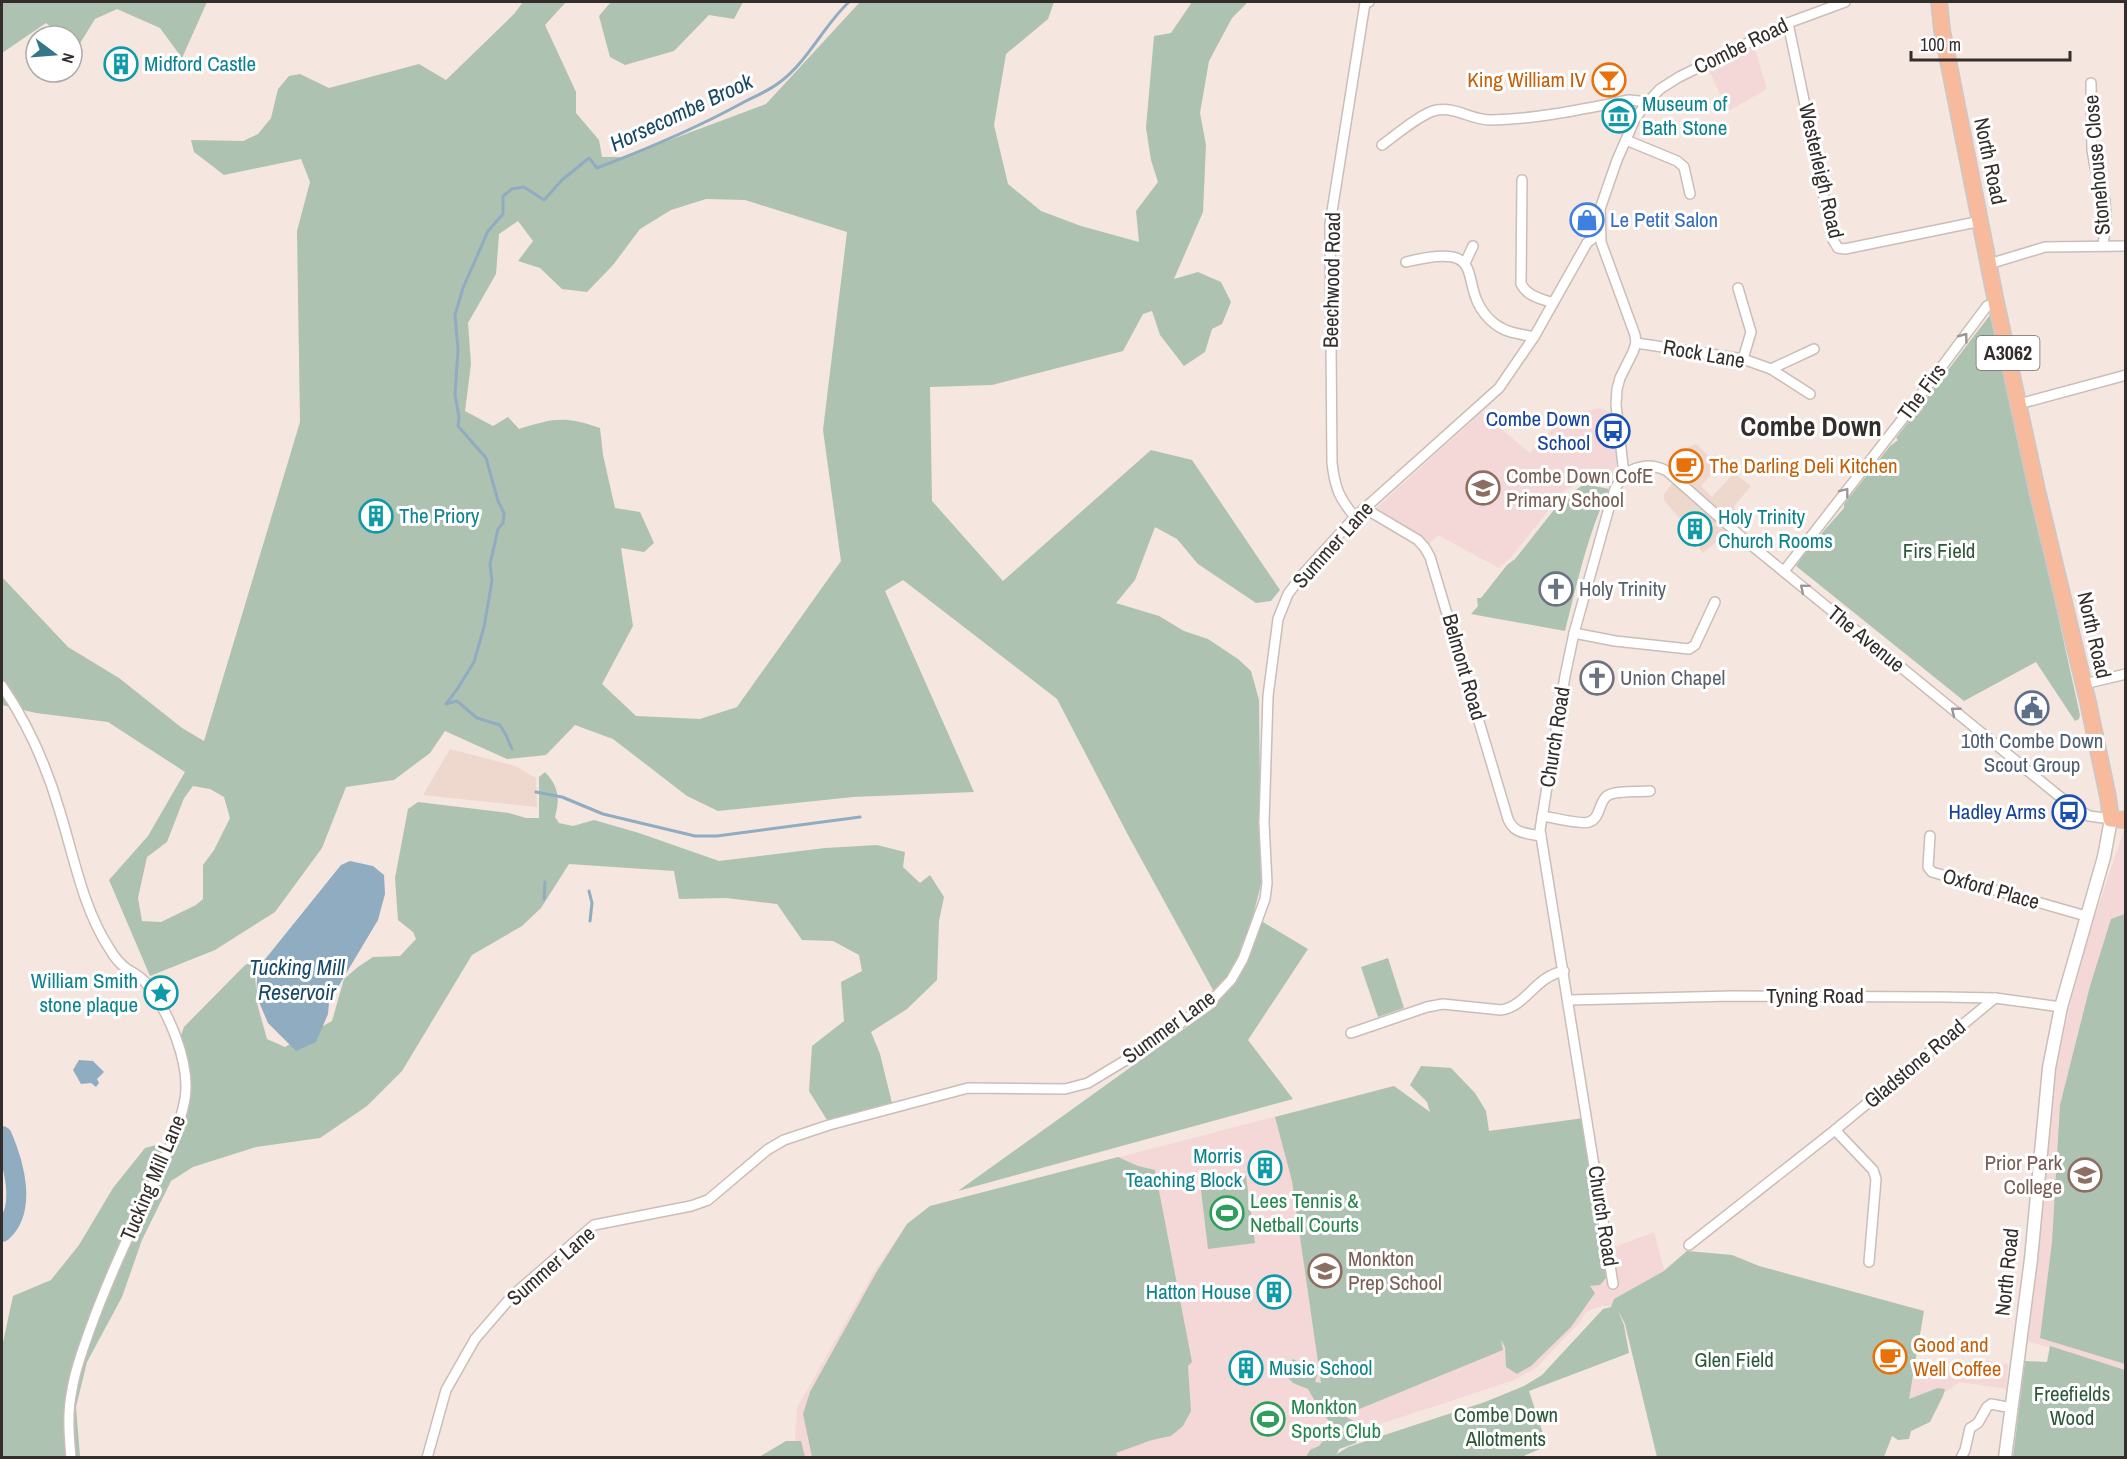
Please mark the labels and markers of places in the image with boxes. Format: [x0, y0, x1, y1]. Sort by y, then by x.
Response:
building icon: Midford Castle [103, 46, 139, 82]
place label: Midford Castle [144, 49, 256, 78]
bar icon: King William IV [1591, 62, 1627, 98]
place label: King William IV [1467, 65, 1587, 94]
place label: Museum of Bath Stone [1642, 89, 1727, 142]
museum icon: Museum of Bath Stone [1601, 98, 1637, 134]
shop icon: Le Petit Salon [1569, 202, 1605, 238]
place label: Le Petit Salon [1610, 205, 1718, 234]
place label: Combe Down School [1486, 404, 1590, 457]
bus stop icon: Combe Down School [1595, 413, 1631, 449]
cafe icon: The Darling Deli Kitchen [1668, 448, 1704, 484]
place label: The Darling Deli Kitchen [1709, 451, 1898, 480]
place label: Combe Down CofE Primary School [1506, 461, 1653, 514]
school or university icon: Combe Down CofE Primary School [1465, 470, 1501, 506]
building icon: The Priory [358, 498, 394, 534]
place label: The Priory [399, 501, 480, 530]
place label: Holy Trinity Church Rooms [1718, 502, 1833, 555]
building icon: Holy Trinity Church Rooms [1677, 511, 1713, 547]
church icon: Holy Trinity [1538, 571, 1574, 607]
place label: Holy Trinity [1579, 574, 1666, 603]
church icon: Union Chapel [1579, 660, 1615, 696]
place label: Union Chapel [1620, 663, 1725, 692]
public building icon: 10th Combe Down Scout Group [2014, 690, 2050, 726]
place label: 10th Combe Down Scout Group [1961, 726, 2103, 779]
bus stop icon: Hadley Arms [2051, 794, 2087, 830]
place label: Hadley Arms [1948, 797, 2046, 826]
place label: William Smith stone plaque [31, 966, 138, 1019]
place icon: William Smith stone plaque [143, 975, 179, 1011]
place label: Morris Teaching Block [1125, 1141, 1242, 1194]
place label: Prior Park College [1984, 1148, 2062, 1201]
building icon: Morris Teaching Block [1247, 1150, 1283, 1186]
school or university icon: Prior Park College [2067, 1157, 2103, 1193]
place label: Lees Tennis & Netball Courts [1250, 1186, 1359, 1239]
sports icon: Lees Tennis & Netball Courts [1209, 1195, 1245, 1231]
place label: Monkton Prep School [1348, 1244, 1442, 1297]
school or university icon: Monkton Prep School [1307, 1253, 1343, 1289]
building icon: Hatton House [1256, 1274, 1292, 1310]
place label: Hatton House [1146, 1277, 1251, 1306]
place label: Good and Well Coffee [1913, 1330, 2001, 1383]
cafe icon: Good and Well Coffee [1872, 1339, 1908, 1375]
building icon: Music School [1228, 1350, 1264, 1386]
place label: Music School [1269, 1353, 1372, 1382]
place label: Monkton Sports Club [1291, 1392, 1381, 1445]
sports icon: Monkton Sports Club [1250, 1401, 1286, 1437]

